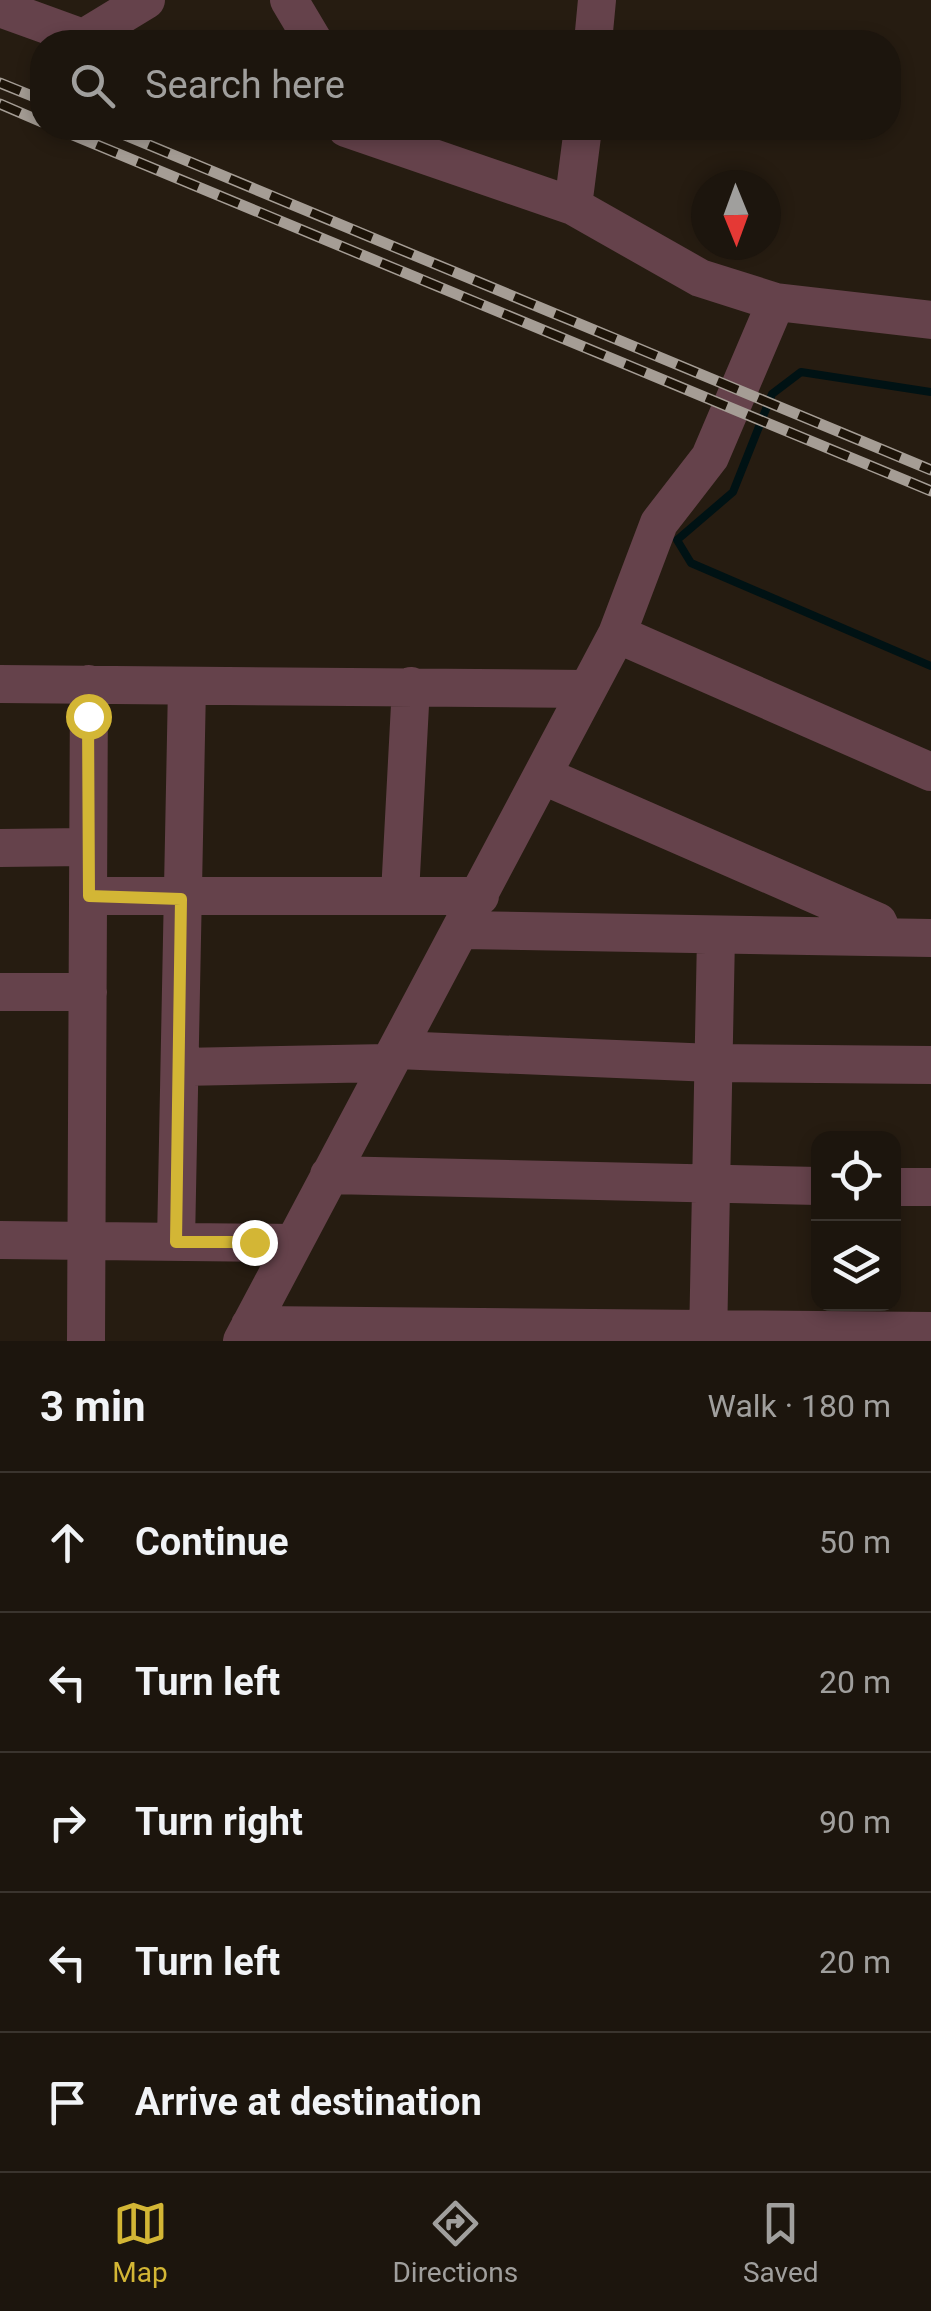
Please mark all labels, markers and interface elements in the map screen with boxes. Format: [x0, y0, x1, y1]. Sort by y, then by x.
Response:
search box [30, 30, 901, 140]
icon: search [65, 58, 120, 113]
text: Search here [145, 63, 345, 107]
north arrow [691, 170, 781, 260]
route start [66, 694, 112, 740]
map controls [811, 1131, 901, 1311]
button: locate [811, 1131, 901, 1221]
route end [232, 1220, 278, 1266]
button: layers [811, 1221, 901, 1311]
text: 3 min [40, 1382, 146, 1431]
text: Walk · 180 m [708, 1387, 891, 1425]
icon: ahead [40, 1515, 95, 1570]
text: Continue [135, 1520, 289, 1564]
text: 50 m [819, 1523, 891, 1561]
icon: left [40, 1655, 95, 1710]
text: Turn left [135, 1660, 280, 1704]
text: 20 m [819, 1663, 891, 1701]
icon: right [40, 1795, 95, 1850]
text: Turn right [135, 1800, 303, 1844]
text: 90 m [819, 1803, 891, 1841]
icon: left [40, 1935, 95, 1990]
text: Turn left [135, 1940, 280, 1984]
text: 20 m [819, 1943, 891, 1981]
icon: arrive [40, 2075, 95, 2130]
text: Arrive at destination [135, 2080, 482, 2124]
tab: Map [112, 2196, 168, 2289]
tab: Directions [392, 2196, 518, 2289]
tab: Saved [743, 2196, 819, 2289]

